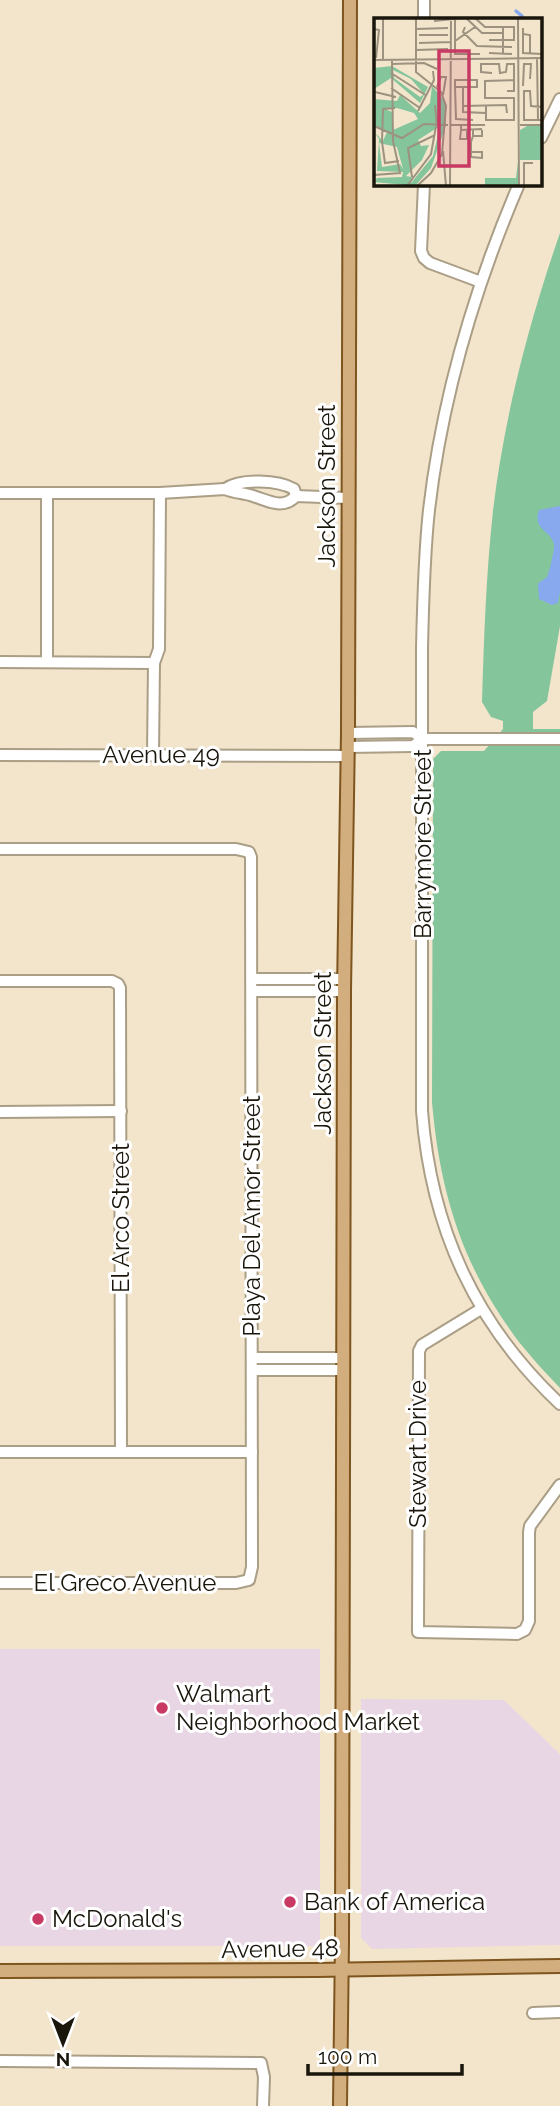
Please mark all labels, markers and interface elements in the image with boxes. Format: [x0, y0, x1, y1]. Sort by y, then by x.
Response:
inset map [374, 18, 542, 186]
street label: Jackson Street [312, 405, 341, 567]
street label: Avenue 49 [102, 740, 220, 769]
street label: Barrymore Street [408, 749, 437, 939]
street label: Jackson Street [308, 972, 337, 1134]
street label: Playa Del Amor Street [237, 1095, 266, 1337]
street label: El Arco Street [106, 1143, 135, 1293]
street label: Stewart Drive [403, 1380, 432, 1528]
street label: El Greco Avenue [34, 1568, 216, 1597]
place label: Walmart Neighborhood Market [176, 1679, 420, 1736]
marker: Walmart Neighborhood Market [154, 1700, 170, 1716]
place label: Bank of America [304, 1887, 485, 1916]
marker: Bank of America [282, 1894, 298, 1910]
place label: McDonald's [52, 1904, 182, 1933]
marker: McDonald's [30, 1911, 46, 1927]
street label: Avenue 48 [221, 1933, 339, 1964]
north arrow [28, 2008, 98, 2078]
scale bar [308, 2032, 462, 2076]
text: 100 m [318, 2044, 377, 2069]
text: N [56, 2049, 70, 2071]

